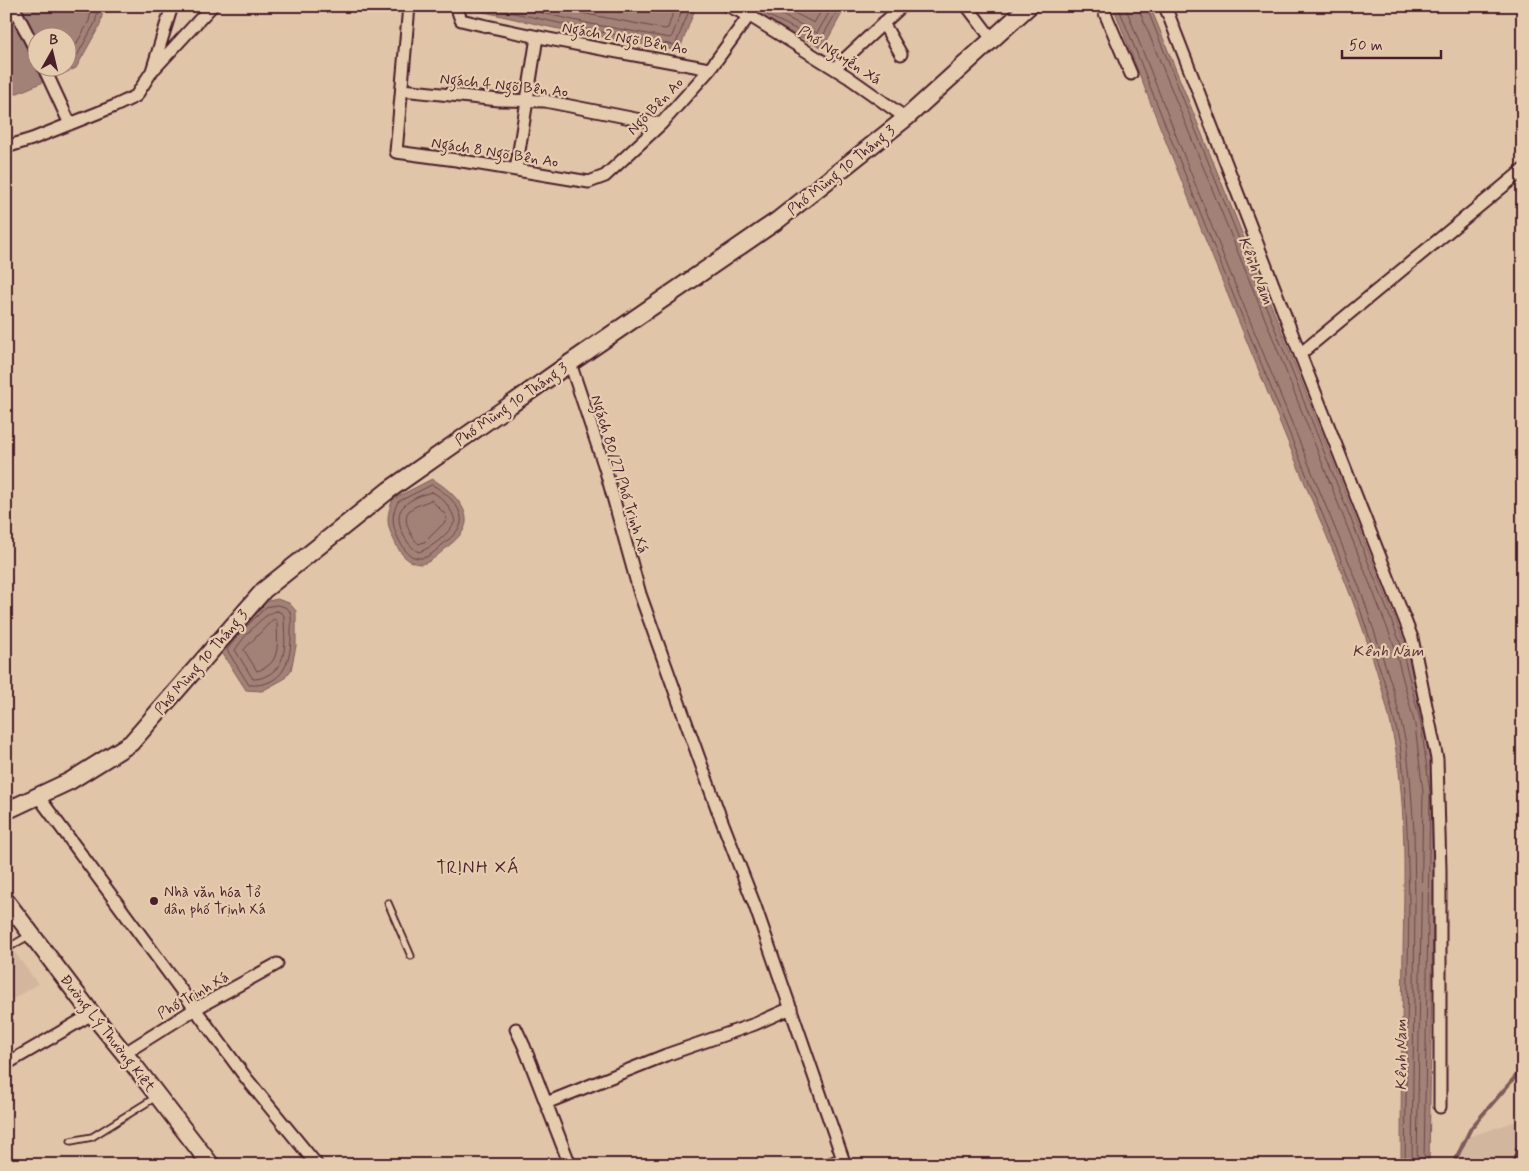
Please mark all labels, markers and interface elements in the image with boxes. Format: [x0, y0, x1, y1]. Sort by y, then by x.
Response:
street label: Ngách 2 Ngõ Bên Ao [560, 18, 689, 61]
street label: Phố Nguyễn Xá [793, 21, 885, 91]
north arrow [28, 28, 78, 78]
scale bar [1342, 28, 1440, 60]
text: B [48, 31, 59, 50]
text: 50 m [1349, 36, 1383, 56]
street label: Ngách 4 Ngõ Bên Ao [439, 69, 569, 104]
street label: Ngõ Bên Ao [623, 73, 689, 141]
street label: Phố Mùng 10 Tháng 3 [784, 121, 901, 221]
street label: Ngách 8 Ngõ Bên Ao [430, 133, 560, 174]
water label: Kênh Nam [1233, 233, 1278, 308]
street label: Phố Mùng 10 Tháng 3 [451, 358, 573, 452]
street label: Ngách 80/27 Phố Trịnh Xá [584, 393, 653, 556]
street label: Phố Mùng 10 Tháng 3 [150, 606, 254, 720]
water label: Kênh Nam [1352, 641, 1424, 662]
district label: TRỊNH XÁ [436, 856, 520, 880]
place label: Nhà văn hóa Tổ dân phố Trịnh Xá [164, 883, 266, 920]
marker: Nhà văn hóa Tổ dân phố Trịnh Xá [148, 895, 160, 907]
street label: Phố Trịnh Xá [154, 967, 233, 1024]
street label: Đường Lý Thường Kiệt [54, 971, 160, 1097]
water label: Kênh Nam [1391, 1019, 1412, 1091]

